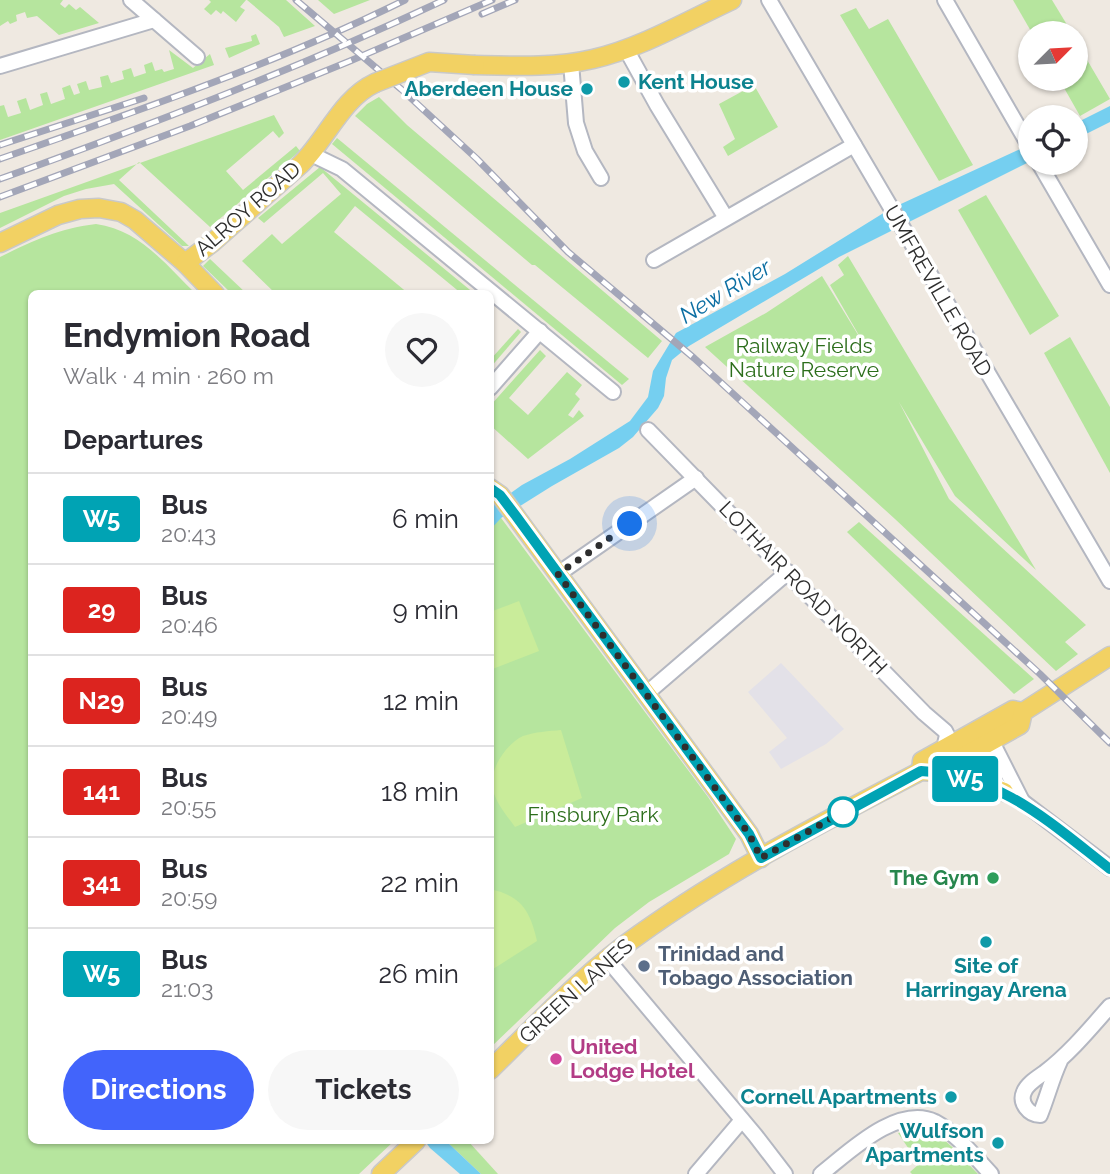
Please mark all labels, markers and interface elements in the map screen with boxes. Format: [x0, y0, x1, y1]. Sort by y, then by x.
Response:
north arrow [1018, 21, 1088, 91]
map controls [1018, 21, 1088, 175]
place label: Kent House [638, 69, 754, 94]
marker: Kent House [616, 74, 632, 90]
place label: Aberdeen House [404, 76, 573, 101]
marker: Aberdeen House [579, 81, 595, 97]
button: locate [1018, 105, 1088, 175]
street label: ALROY ROAD [190, 156, 305, 261]
street label: UMFREVILLE ROAD [879, 201, 998, 381]
water label: New River [674, 252, 776, 328]
button: heart [385, 313, 459, 387]
text: Endymion Road [63, 316, 311, 355]
park label: Railway Fields Nature Reserve [729, 333, 879, 382]
text: Walk · 4 min · 260 m [63, 362, 274, 389]
text: Departures [63, 425, 203, 455]
text: Bus [161, 490, 208, 520]
street label: LOTHAIR ROAD NORTH [714, 496, 893, 679]
text: W5 [83, 504, 120, 533]
text: 6 min [392, 504, 459, 534]
your location [612, 506, 647, 541]
text: 20:43 [161, 520, 216, 547]
text: Bus [161, 581, 208, 611]
text: 29 [88, 595, 115, 624]
text: 9 min [392, 595, 459, 625]
text: 20:46 [161, 611, 218, 638]
text: Bus [161, 672, 208, 702]
text: N29 [79, 686, 124, 715]
text: 12 min [383, 686, 459, 716]
text: 20:49 [161, 702, 217, 729]
line badge: W5 [934, 756, 996, 802]
text: Bus [161, 763, 208, 793]
text: W5 [946, 764, 984, 793]
text: 141 [83, 777, 120, 806]
text: 18 min [381, 777, 459, 807]
text: 20:55 [161, 793, 216, 820]
unlabelled marker [828, 797, 858, 827]
park label: Finsbury Park [527, 802, 659, 827]
text: Bus [161, 854, 208, 884]
place label: The Gym [890, 865, 979, 890]
text: 341 [82, 868, 121, 897]
text: 22 min [381, 868, 459, 898]
marker: The Gym [985, 870, 1001, 886]
text: 20:59 [161, 884, 217, 911]
street label: GREEN LANES [514, 933, 638, 1048]
marker: Site of Harringay Arena [978, 934, 994, 950]
place label: Trinidad and Tobago Association [658, 941, 853, 990]
text: Bus [161, 945, 208, 975]
place label: Site of Harringay Arena [905, 953, 1067, 1002]
marker: Trinidad and Tobago Association [636, 958, 652, 974]
text: W5 [83, 959, 120, 988]
text: 26 min [378, 959, 459, 989]
text: 21:03 [161, 975, 214, 1002]
place label: United Lodge Hotel [570, 1034, 695, 1083]
button: Directions [63, 1050, 254, 1130]
button: Tickets [268, 1050, 459, 1130]
marker: United Lodge Hotel [548, 1051, 564, 1067]
place label: Cornell Apartments [741, 1084, 937, 1109]
marker: Cornell Apartments [943, 1089, 959, 1105]
place label: Wulfson Apartments [865, 1118, 984, 1167]
marker: Wulfson Apartments [990, 1135, 1006, 1151]

